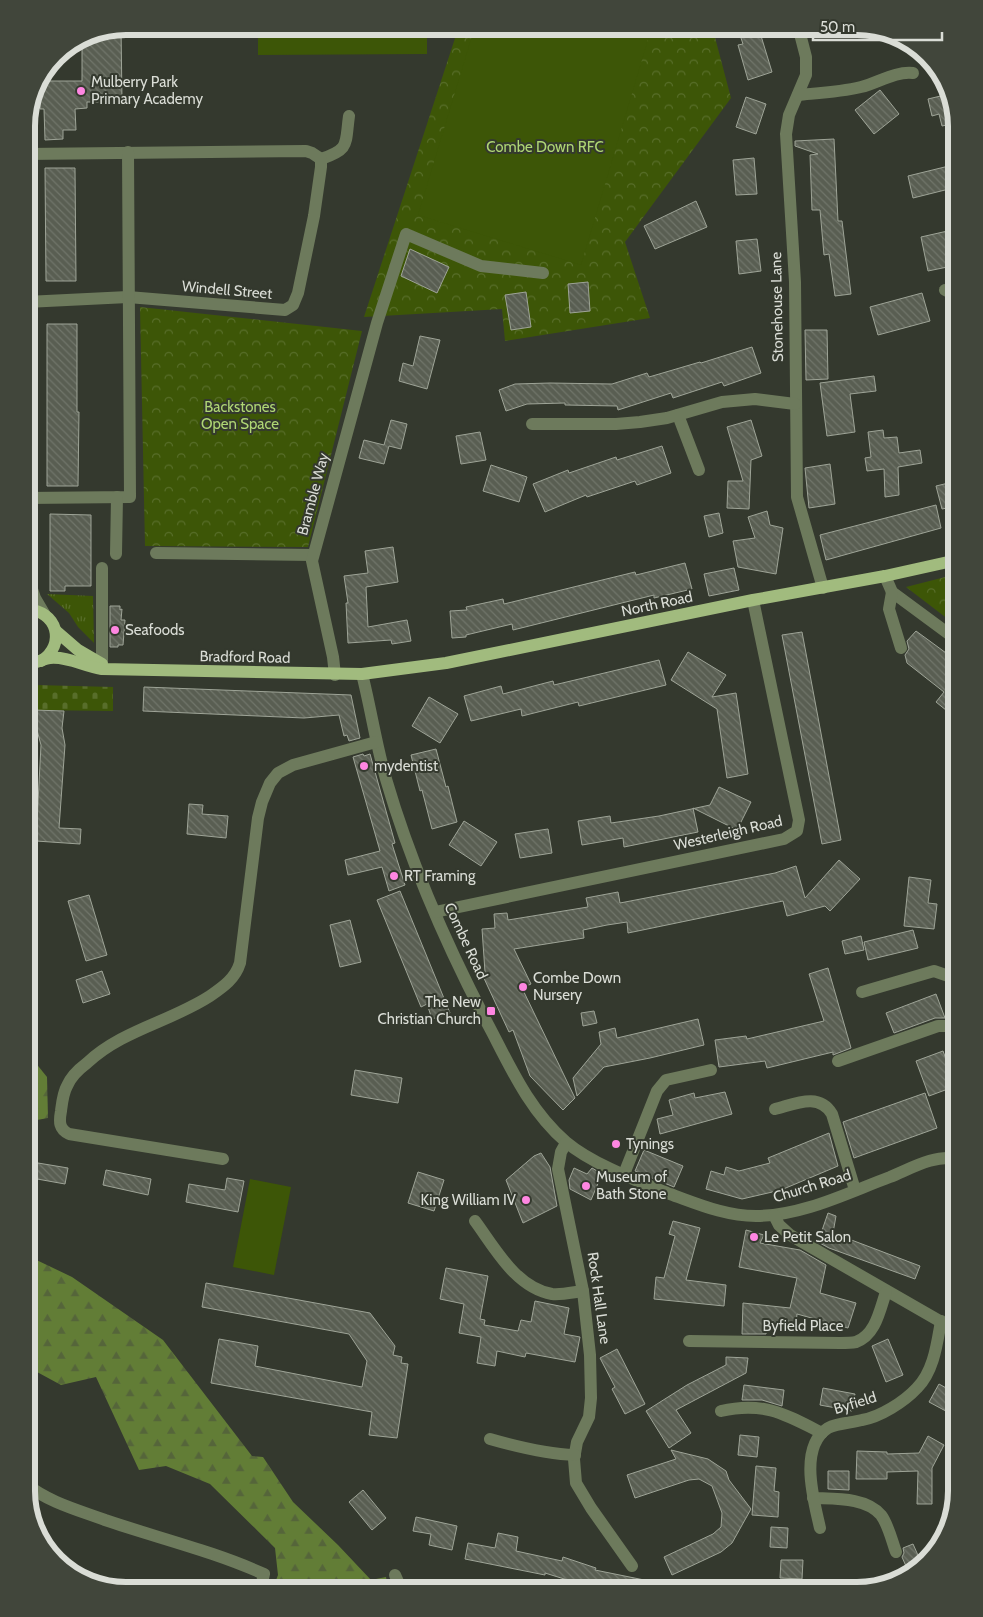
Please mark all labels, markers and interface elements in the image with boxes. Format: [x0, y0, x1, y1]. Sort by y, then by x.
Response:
scale bar [813, 10, 942, 42]
text: 50 m [820, 18, 855, 36]
place label: Mulberry Park Primary Academy [91, 73, 203, 108]
marker: Mulberry Park Primary Academy [75, 85, 87, 97]
park label: Combe Down RFC [486, 138, 604, 156]
street label: Stonehouse Lane [767, 251, 787, 362]
street label: Windell Street [181, 277, 273, 303]
park label: Backstones Open Space [201, 398, 279, 433]
street label: Bramble Way [293, 450, 333, 537]
street label: North Road [620, 588, 694, 620]
place label: Seafoods [125, 621, 184, 639]
marker: Seafoods [109, 624, 121, 636]
street label: Bradford Road [199, 647, 291, 667]
place label: mydentist [374, 757, 438, 775]
marker: mydentist [358, 760, 370, 772]
street label: Westerleigh Road [672, 812, 784, 854]
place label: RT Framing [404, 867, 476, 885]
marker: RT Framing [388, 870, 400, 882]
street label: Combe Road [440, 900, 492, 982]
place label: Combe Down Nursery [533, 969, 621, 1004]
marker: Combe Down Nursery [517, 981, 529, 993]
place label: The New Christian Church [378, 993, 481, 1028]
marker: The New Christian Church [485, 1005, 497, 1017]
place label: Tynings [626, 1135, 674, 1153]
marker: Tynings [610, 1138, 622, 1150]
street label: Church Road [771, 1166, 853, 1206]
place label: Museum of Bath Stone [596, 1168, 667, 1203]
marker: Museum of Bath Stone [580, 1180, 592, 1192]
place label: King William IV [420, 1191, 517, 1209]
marker: King William IV [520, 1194, 532, 1206]
place label: Le Petit Salon [764, 1228, 851, 1246]
marker: Le Petit Salon [748, 1231, 760, 1243]
street label: Rock Hall Lane [584, 1251, 614, 1346]
street label: Byfield Place [763, 1317, 844, 1335]
street label: Byfield [831, 1388, 879, 1418]

